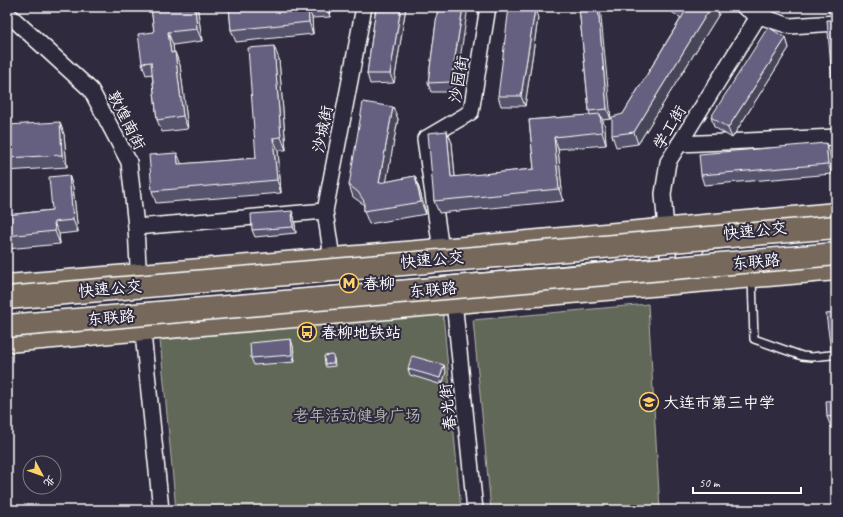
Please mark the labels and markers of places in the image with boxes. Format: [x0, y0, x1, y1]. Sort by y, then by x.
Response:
metro station icon: 春柳 [338, 272, 360, 294]
place label: 春柳 [363, 274, 395, 294]
bus stop icon: 春柳地铁站 [296, 321, 318, 343]
place label: 春柳地铁站 [321, 323, 401, 343]
school or university icon: 大连市第三中学 [638, 391, 660, 413]
place label: 大连市第三中学 [663, 393, 775, 413]

